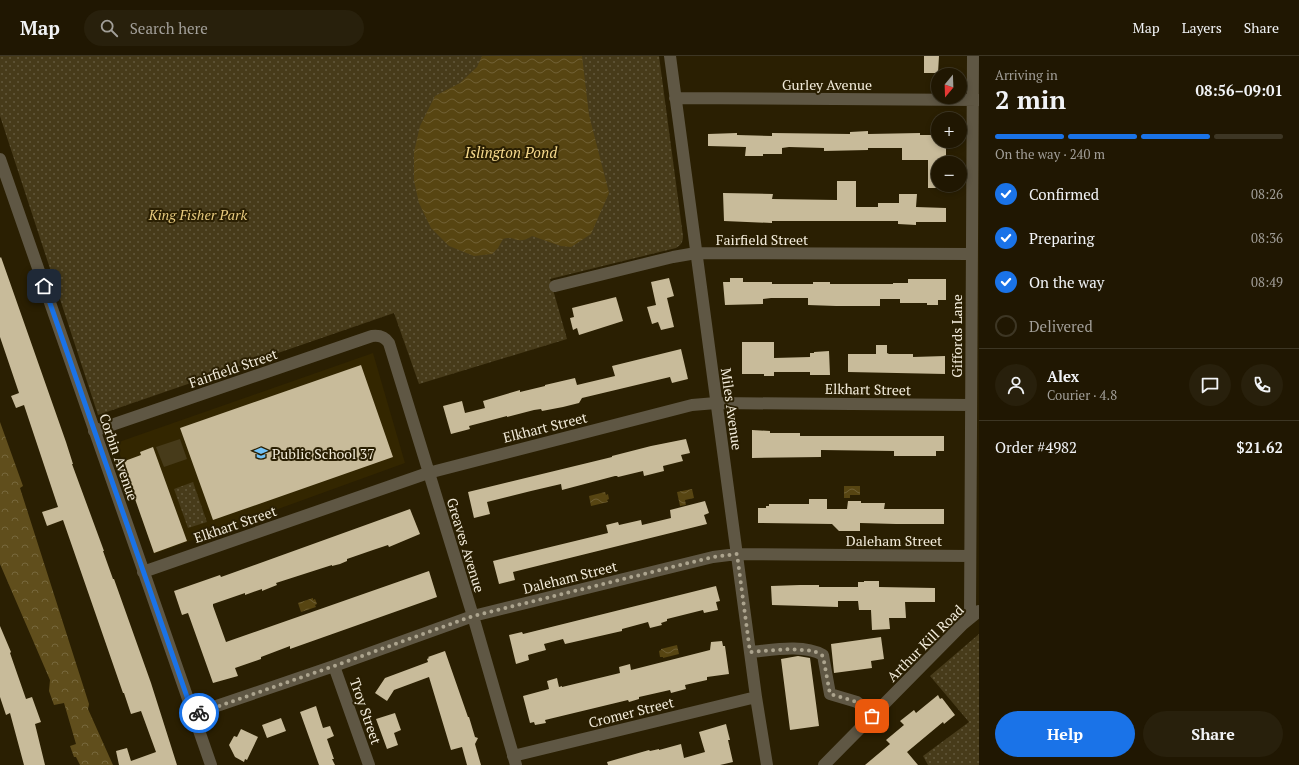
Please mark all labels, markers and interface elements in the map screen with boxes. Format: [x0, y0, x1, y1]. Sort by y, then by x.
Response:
search box [84, 10, 364, 46]
text: Map [20, 15, 60, 40]
icon: search [98, 17, 120, 39]
text: Search here [130, 18, 208, 38]
text: Map [1133, 18, 1160, 37]
text: Layers [1182, 18, 1222, 37]
text: Share [1244, 18, 1279, 37]
text: Arriving in [995, 66, 1058, 84]
north arrow [931, 68, 967, 104]
map controls [931, 68, 967, 192]
street label: Gurley Avenue [782, 75, 872, 94]
text: 08:56–09:01 [1196, 80, 1283, 100]
text: 2 min [995, 82, 1066, 116]
button: + [931, 112, 967, 148]
water label: Islington Pond [464, 142, 558, 162]
text: On the way · 240 m [995, 145, 1105, 163]
button: − [931, 156, 967, 192]
icon: check [995, 183, 1017, 205]
text: Confirmed [1029, 184, 1099, 204]
text: 08:26 [1251, 185, 1283, 203]
park label: King Fisher Park [148, 205, 247, 224]
icon: check [995, 227, 1017, 249]
text: Preparing [1029, 228, 1094, 248]
text: 08:36 [1251, 229, 1283, 247]
street label: Fairfield Street [716, 230, 809, 249]
pin [27, 269, 61, 303]
icon: check [995, 271, 1017, 293]
text: On the way [1029, 272, 1104, 292]
text: 08:49 [1251, 273, 1283, 291]
icon: home [33, 275, 55, 297]
street label: Giffords Lane [947, 294, 966, 378]
text: Delivered [1029, 316, 1093, 336]
street label: Fairfield Street [186, 344, 281, 392]
button: person [995, 364, 1037, 406]
button: chat [1189, 364, 1231, 406]
button: phone [1241, 364, 1283, 406]
text: Alex [1047, 366, 1079, 386]
street label: Miles Avenue [717, 367, 747, 451]
street label: Elkhart Street [825, 379, 912, 399]
text: Courier · 4.8 [1047, 386, 1117, 404]
street label: Elkhart Street [501, 407, 590, 447]
street label: Corbin Avenue [95, 411, 143, 503]
text: Order #4982 [995, 437, 1077, 457]
text: $21.62 [1236, 437, 1283, 457]
place label: Public School 37 [272, 444, 375, 463]
school or university icon: Public School 37 [253, 445, 269, 461]
street label: Greaves Avenue [443, 495, 489, 595]
street label: Elkhart Street [191, 501, 280, 547]
street label: Daleham Street [846, 531, 943, 550]
street label: Daleham Street [521, 556, 620, 598]
street label: Arthur Kill Road [882, 600, 968, 686]
street label: Troy Street [346, 675, 386, 747]
street label: Cromer Street [586, 692, 676, 732]
courier [179, 693, 219, 733]
pin [855, 699, 889, 733]
icon: bike [188, 702, 210, 724]
icon: bag [861, 705, 883, 727]
button: Help [995, 711, 1135, 757]
button: Share [1143, 711, 1283, 757]

